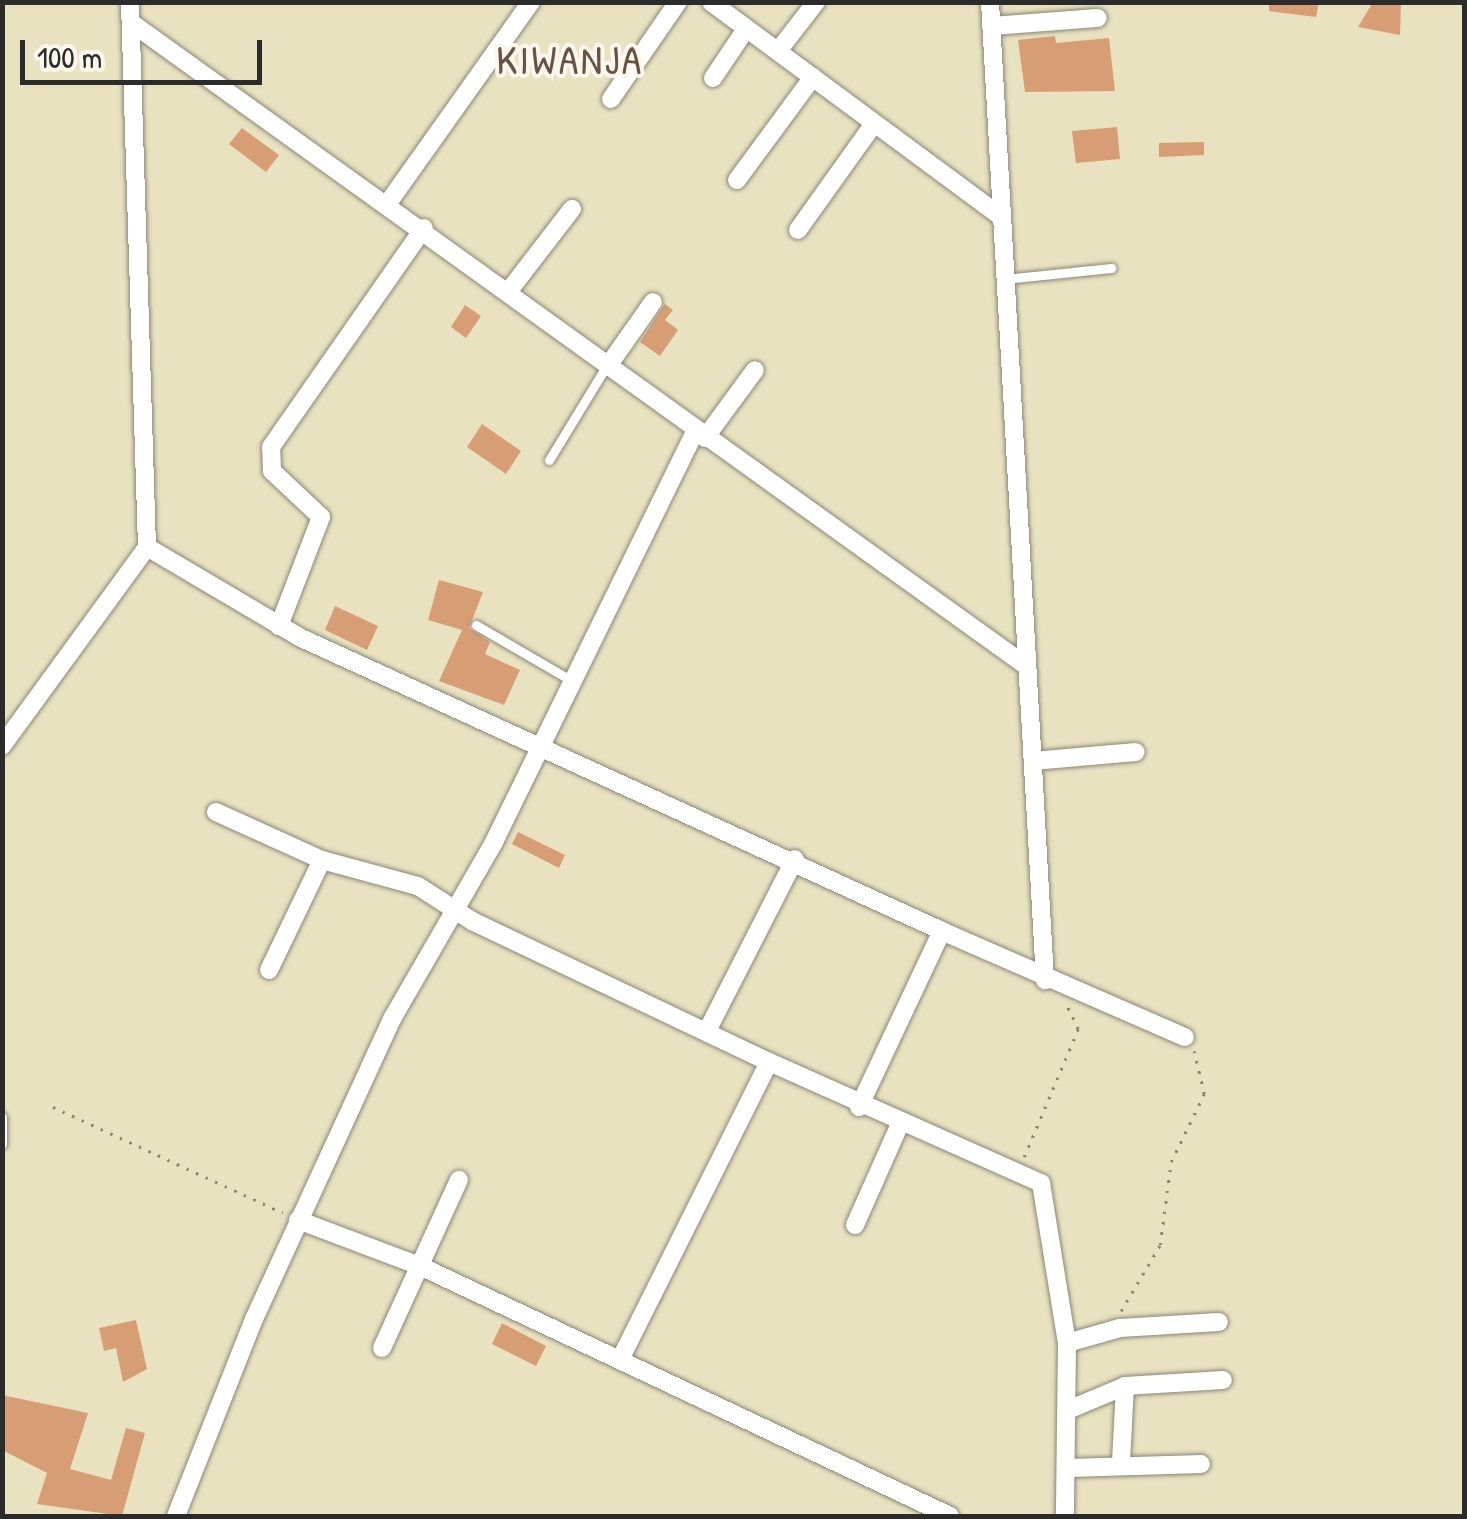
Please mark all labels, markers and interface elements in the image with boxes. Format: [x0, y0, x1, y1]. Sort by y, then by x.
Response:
scale bar [25, 20, 268, 82]
district label: KIWANJA [496, 35, 644, 83]
text: 100 m [37, 37, 102, 77]

